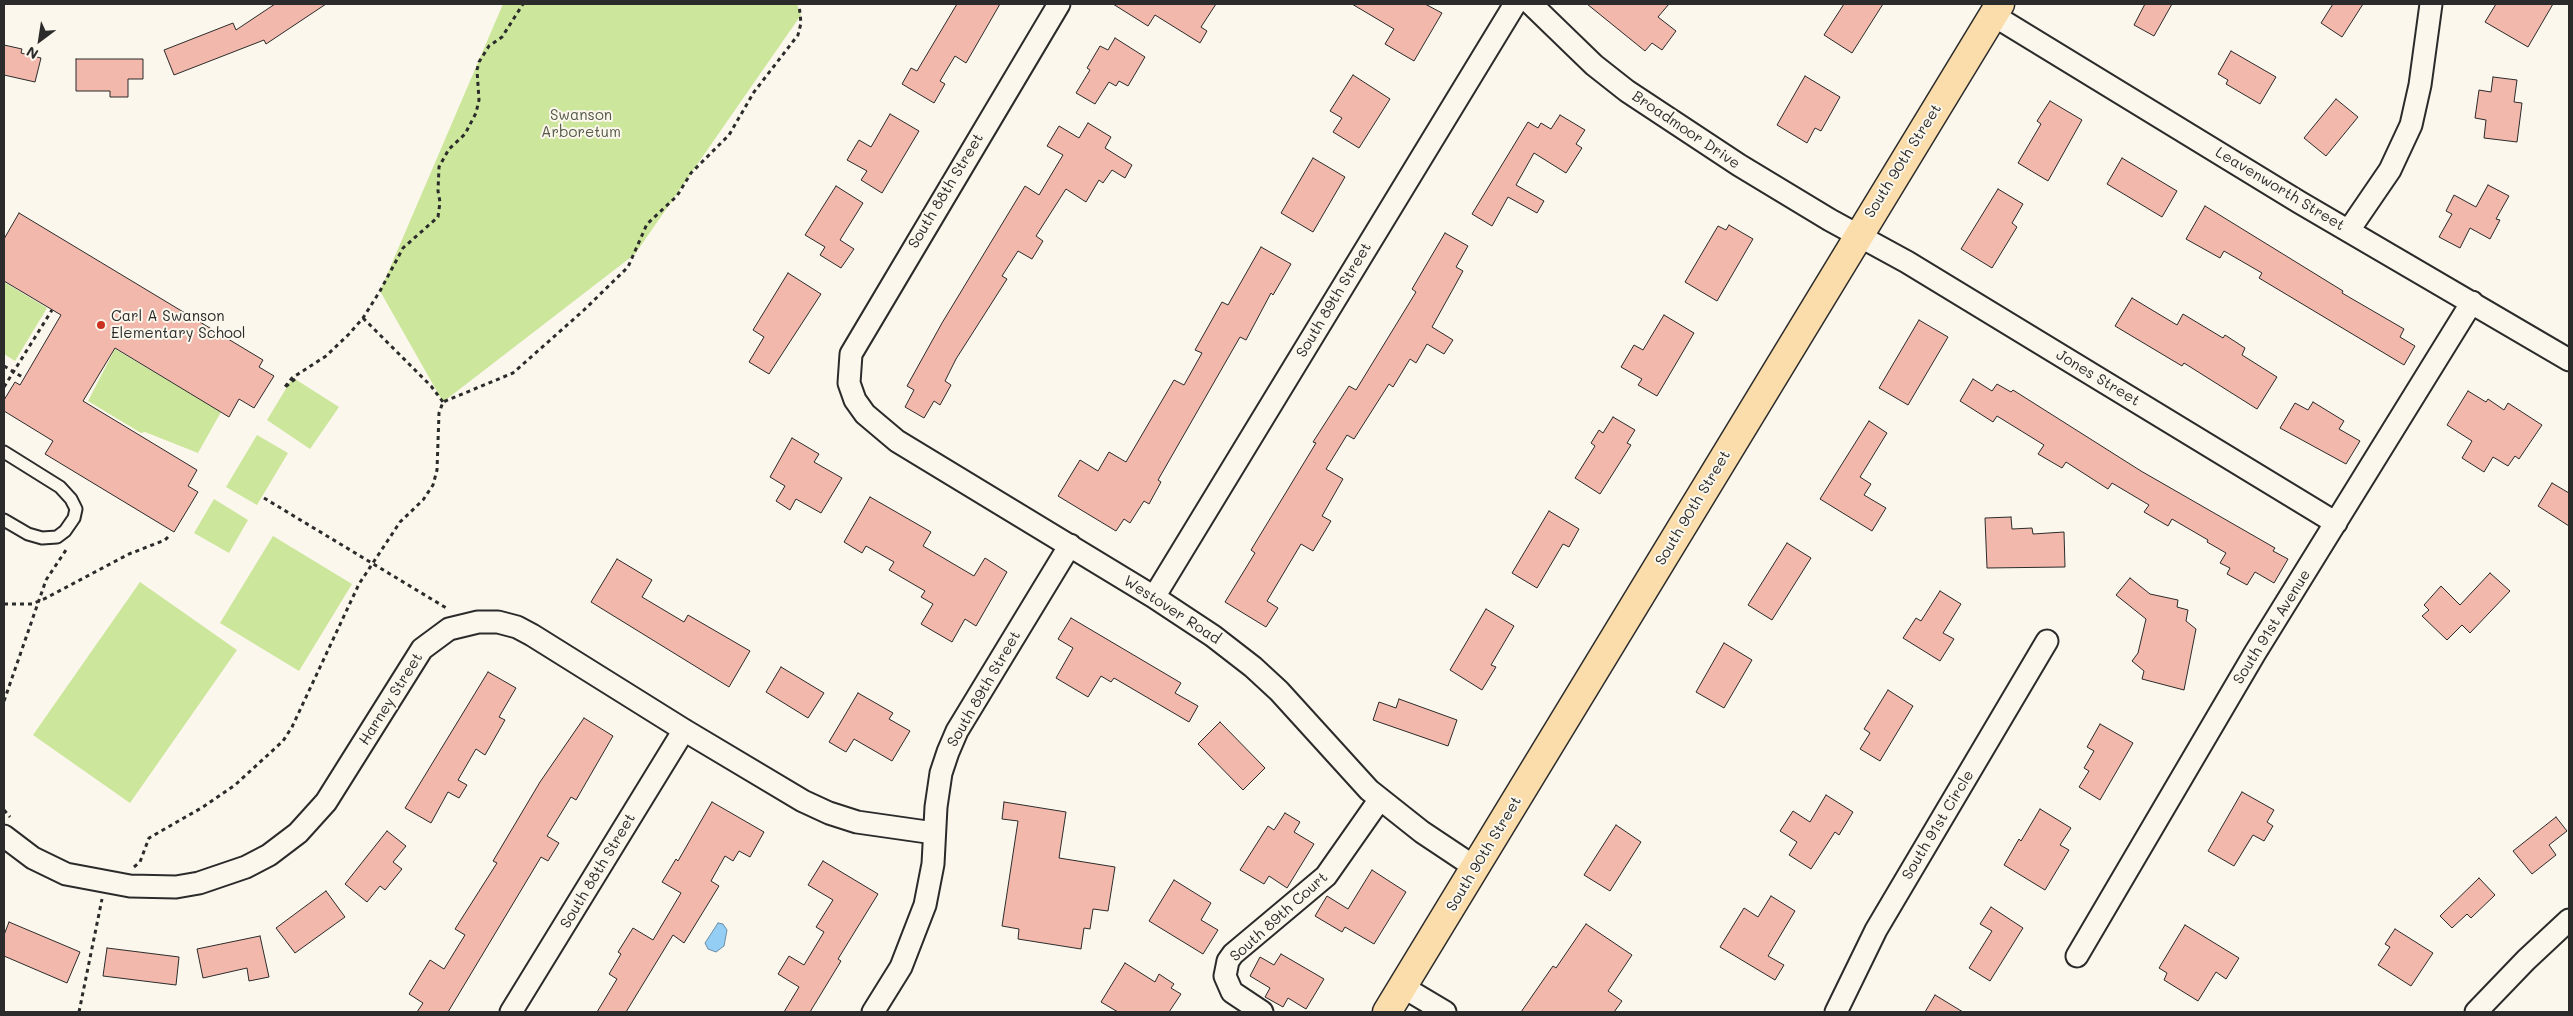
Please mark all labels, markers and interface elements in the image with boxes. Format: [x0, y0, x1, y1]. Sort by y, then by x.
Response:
north arrow [15, 15, 65, 65]
text: N [23, 42, 41, 64]
street label: Broadmoor Drive [1629, 87, 1743, 173]
street label: South 90th Street [1861, 101, 1945, 221]
park label: Swanson Arboretum [541, 106, 621, 141]
street label: South 88th Street [905, 130, 987, 252]
street label: Leavenworth Street [2212, 143, 2348, 235]
street label: South 89th Street [1293, 239, 1375, 361]
place label: Carl A Swanson Elementary School [111, 307, 246, 342]
marker: Carl A Swanson Elementary School [95, 319, 107, 331]
street label: Jones Street [2053, 346, 2143, 410]
street label: South 90th Street [1652, 447, 1734, 569]
street label: South 91st Avenue [2230, 566, 2314, 688]
street label: Westover Road [1120, 572, 1224, 648]
street label: South 89th Street [943, 628, 1025, 750]
street label: Harney Street [355, 649, 427, 749]
street label: South 91st Circle [1898, 767, 1978, 883]
street label: South 90th Street [1443, 793, 1525, 915]
street label: South 88th Street [557, 810, 639, 932]
street label: South 89th Court [1226, 868, 1332, 966]

